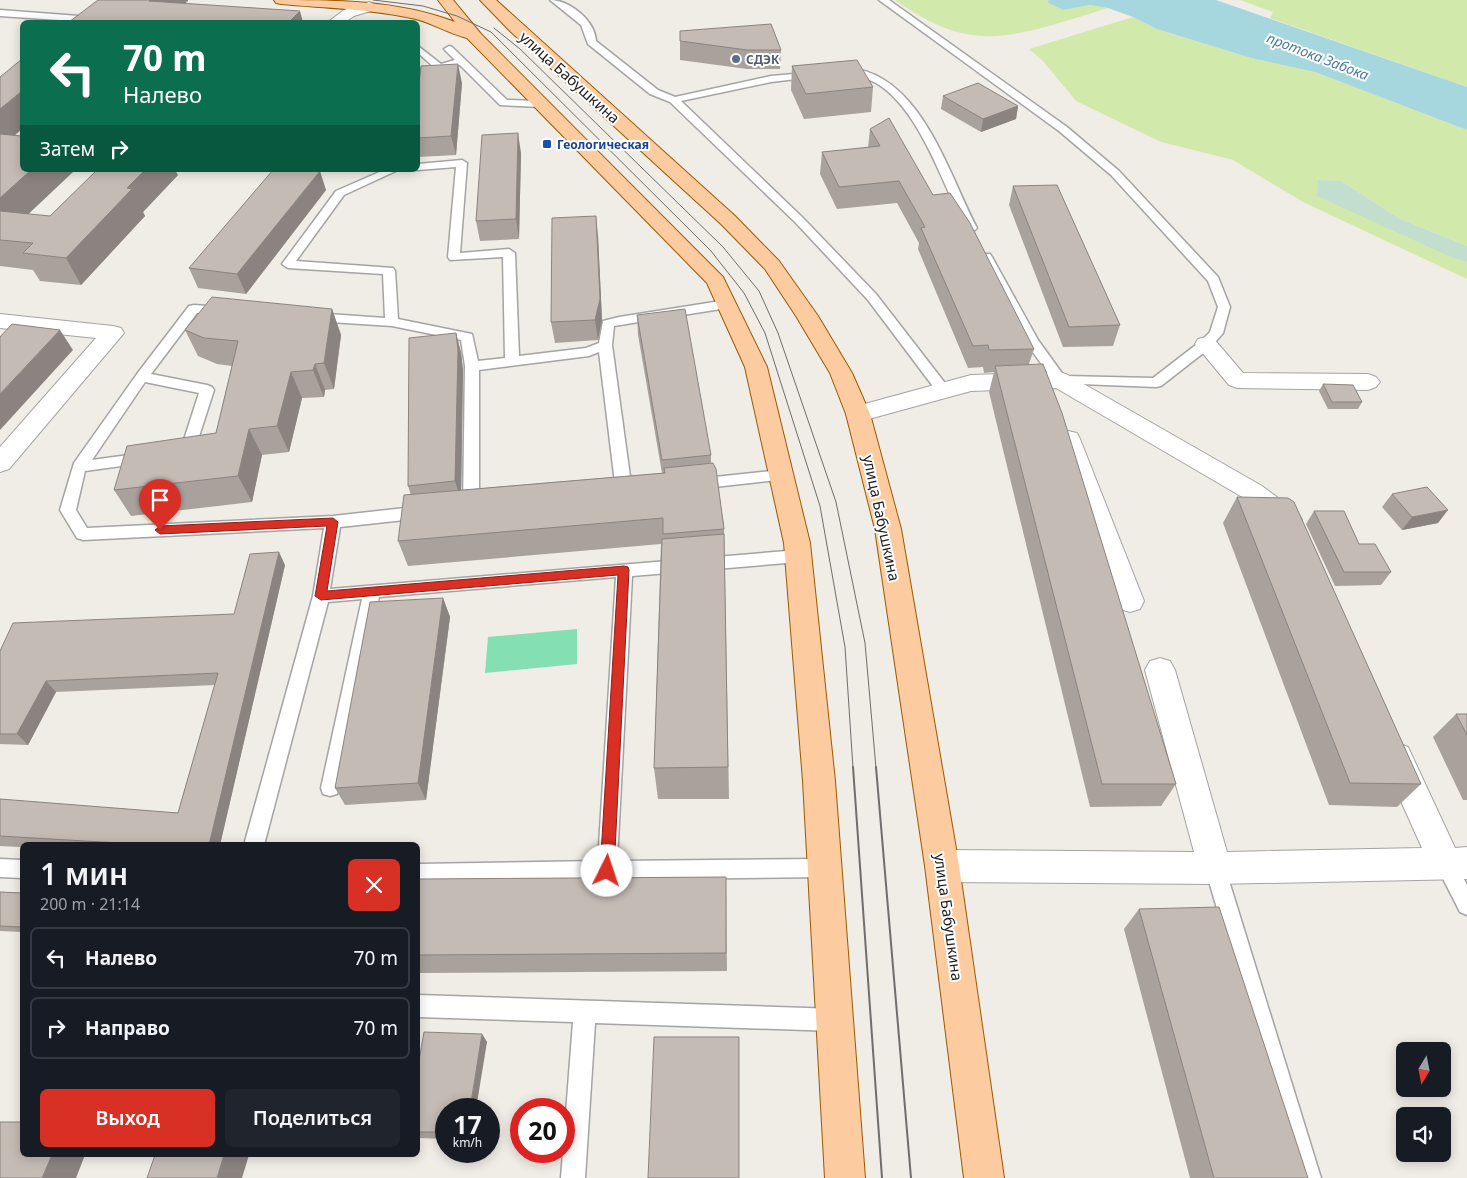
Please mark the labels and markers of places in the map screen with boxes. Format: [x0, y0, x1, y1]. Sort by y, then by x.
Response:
place label: СДЭК [746, 51, 780, 68]
marker: СДЭК [730, 53, 742, 65]
place label: Геологическая [557, 136, 649, 153]
marker: Геологическая [541, 138, 553, 150]
pin [139, 479, 181, 530]

